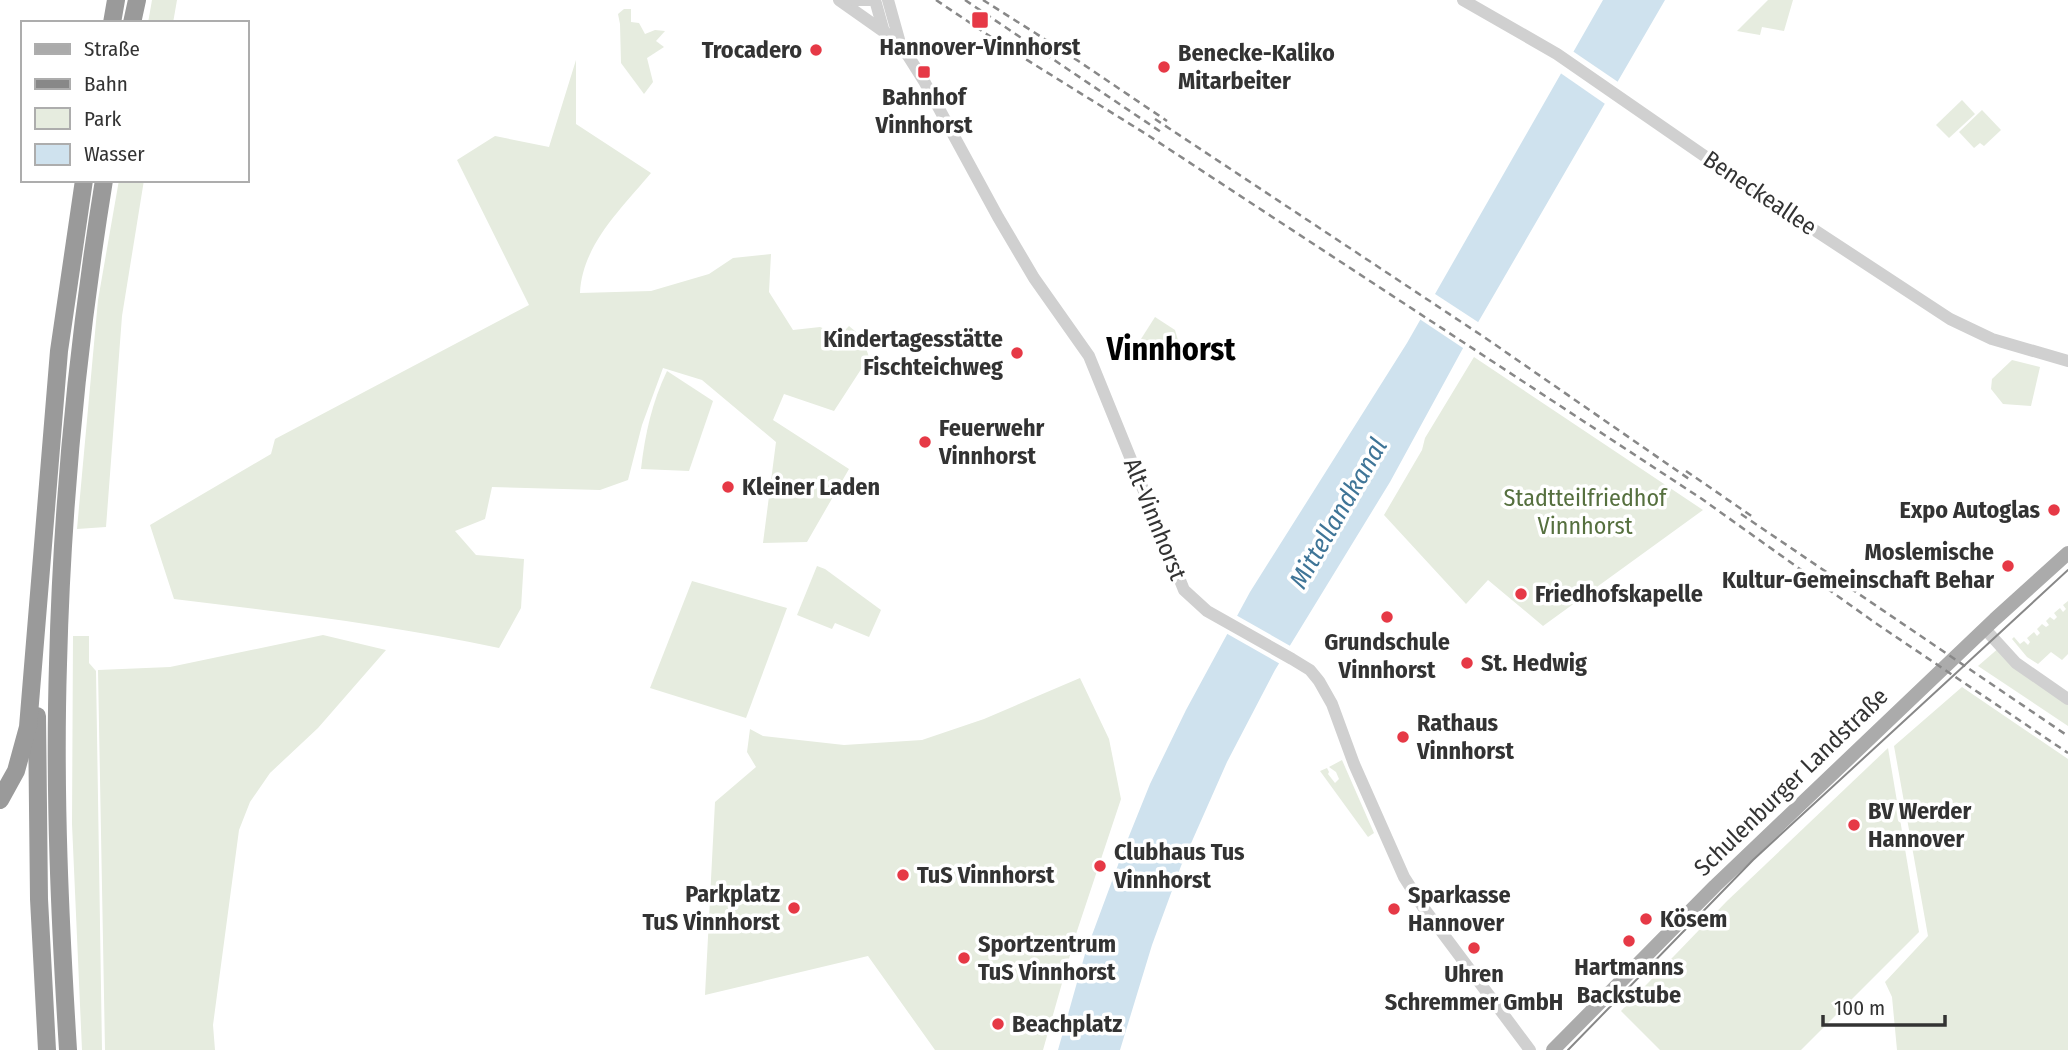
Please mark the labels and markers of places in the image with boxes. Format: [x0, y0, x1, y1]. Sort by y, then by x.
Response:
marker: Hannover-Vinnhorst [970, 10, 990, 30]
place label: Hannover-Vinnhorst [880, 33, 1081, 61]
place label: Trocadero [702, 36, 802, 64]
place label: Benecke-Kaliko Mitarbeiter [1178, 39, 1335, 95]
marker: Trocadero [808, 42, 824, 58]
marker: Benecke-Kaliko Mitarbeiter [1156, 59, 1172, 75]
marker: Bahnhof Vinnhorst [916, 64, 932, 80]
place label: Bahnhof Vinnhorst [875, 83, 973, 139]
place label: Kindertagesstätte Fischteichweg [823, 325, 1003, 381]
marker: Kindertagesstätte Fischteichweg [1009, 345, 1025, 361]
place label: Feuerwehr Vinnhorst [938, 414, 1045, 470]
marker: Feuerwehr Vinnhorst [917, 434, 933, 450]
place label: Kleiner Laden [742, 473, 880, 501]
marker: Kleiner Laden [720, 479, 736, 495]
place label: Expo Autoglas [1900, 496, 2040, 524]
marker: Expo Autoglas [2046, 502, 2062, 518]
place label: Moslemische Kultur-Gemeinschaft Behar [1722, 538, 1994, 594]
marker: Moslemische Kultur-Gemeinschaft Behar [2000, 558, 2016, 574]
place label: Friedhofskapelle [1535, 580, 1703, 608]
marker: Friedhofskapelle [1513, 586, 1529, 602]
marker: Grundschule Vinnhorst [1379, 609, 1395, 625]
place label: Grundschule Vinnhorst [1324, 628, 1450, 684]
place label: St. Hedwig [1481, 649, 1587, 677]
marker: St. Hedwig [1459, 655, 1475, 671]
place label: Rathaus Vinnhorst [1416, 709, 1514, 765]
marker: Rathaus Vinnhorst [1395, 729, 1411, 745]
place label: BV Werder Hannover [1868, 797, 1971, 853]
marker: BV Werder Hannover [1846, 817, 1862, 833]
place label: Clubhaus Tus Vinnhorst [1113, 838, 1245, 894]
marker: Clubhaus Tus Vinnhorst [1092, 858, 1108, 874]
place label: TuS Vinnhorst [917, 861, 1055, 889]
marker: TuS Vinnhorst [895, 867, 911, 883]
place label: Parkplatz TuS Vinnhorst [642, 880, 781, 936]
place label: Sparkasse Hannover [1408, 881, 1511, 937]
marker: Parkplatz TuS Vinnhorst [786, 900, 802, 916]
marker: Sparkasse Hannover [1386, 901, 1402, 917]
place label: Kösem [1660, 905, 1727, 933]
marker: Kösem [1638, 911, 1654, 927]
place label: Sportzentrum TuS Vinnhorst [978, 930, 1116, 986]
marker: Hartmanns Backstube [1621, 933, 1637, 949]
marker: Uhren Schremmer GmbH [1466, 940, 1482, 956]
marker: Sportzentrum TuS Vinnhorst [956, 950, 972, 966]
place label: Hartmanns Backstube [1574, 953, 1684, 1009]
place label: Uhren Schremmer GmbH [1385, 960, 1563, 1016]
place label: Beachplatz [1012, 1010, 1122, 1038]
marker: Beachplatz [990, 1016, 1006, 1032]

